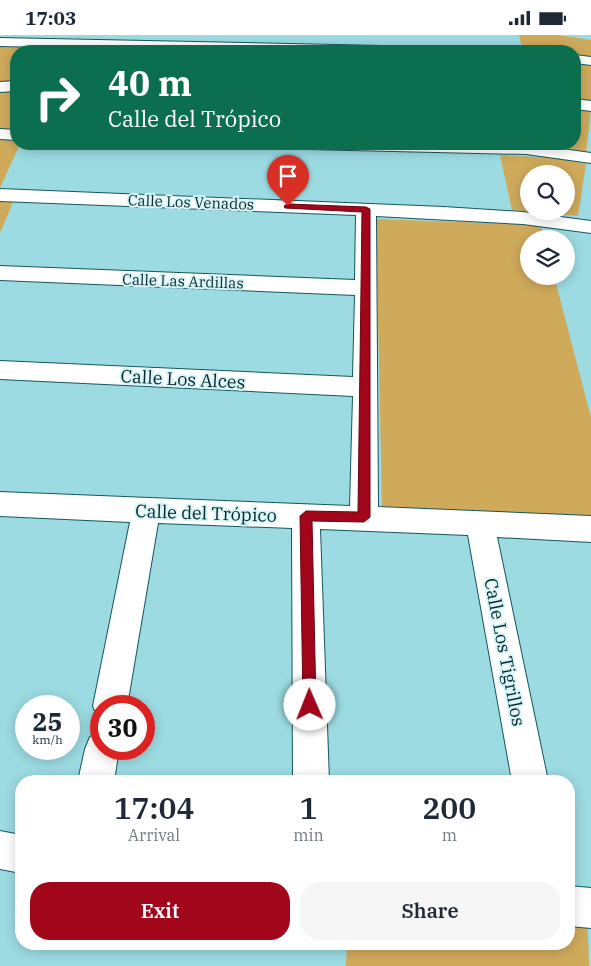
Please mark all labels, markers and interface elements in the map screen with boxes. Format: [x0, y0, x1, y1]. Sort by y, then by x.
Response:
text: 17:03 [25, 6, 76, 30]
text: 40 m [108, 60, 192, 106]
icon: right [25, 65, 90, 130]
text: Calle del Trópico [108, 104, 281, 133]
pin [267, 155, 309, 206]
icon: arrive [274, 162, 302, 190]
map controls [520, 165, 575, 285]
button: search [520, 165, 575, 220]
street label: Calle Los Venados [128, 190, 254, 214]
button: layers [520, 230, 575, 285]
street label: Calle Las Ardillas [122, 269, 244, 293]
street label: Calle Los Alces [120, 364, 246, 394]
street label: Calle del Trópico [135, 499, 277, 527]
street label: Calle Los Tigrillos [479, 576, 531, 728]
position arrow [283, 678, 335, 730]
speed limit sign: 30 [90, 695, 155, 760]
text: 25 [32, 705, 63, 738]
text: km/h [32, 732, 63, 747]
text: 17:04 [114, 788, 195, 827]
text: 1 [299, 788, 317, 827]
text: 200 [422, 788, 476, 827]
text: Arrival [128, 825, 180, 845]
text: min [293, 825, 324, 845]
text: m [442, 825, 457, 845]
button: Exit [30, 882, 290, 940]
button: Share [300, 882, 560, 940]

